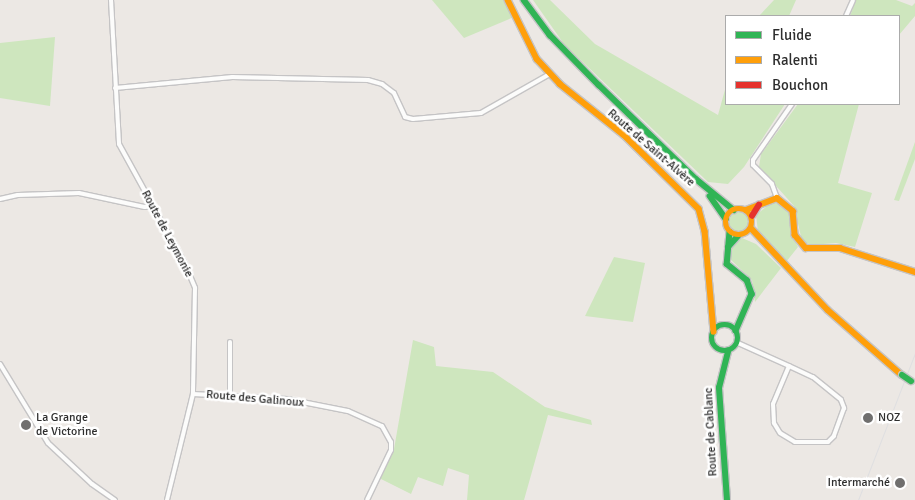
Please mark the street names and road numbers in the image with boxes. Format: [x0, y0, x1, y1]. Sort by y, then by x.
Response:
street label: Route de Saint-Alvère [605, 106, 697, 190]
street label: Route de Leymonie [138, 188, 196, 280]
street label: Route de Cablanc [701, 387, 721, 477]
street label: Route des Galinoux [205, 388, 305, 410]

